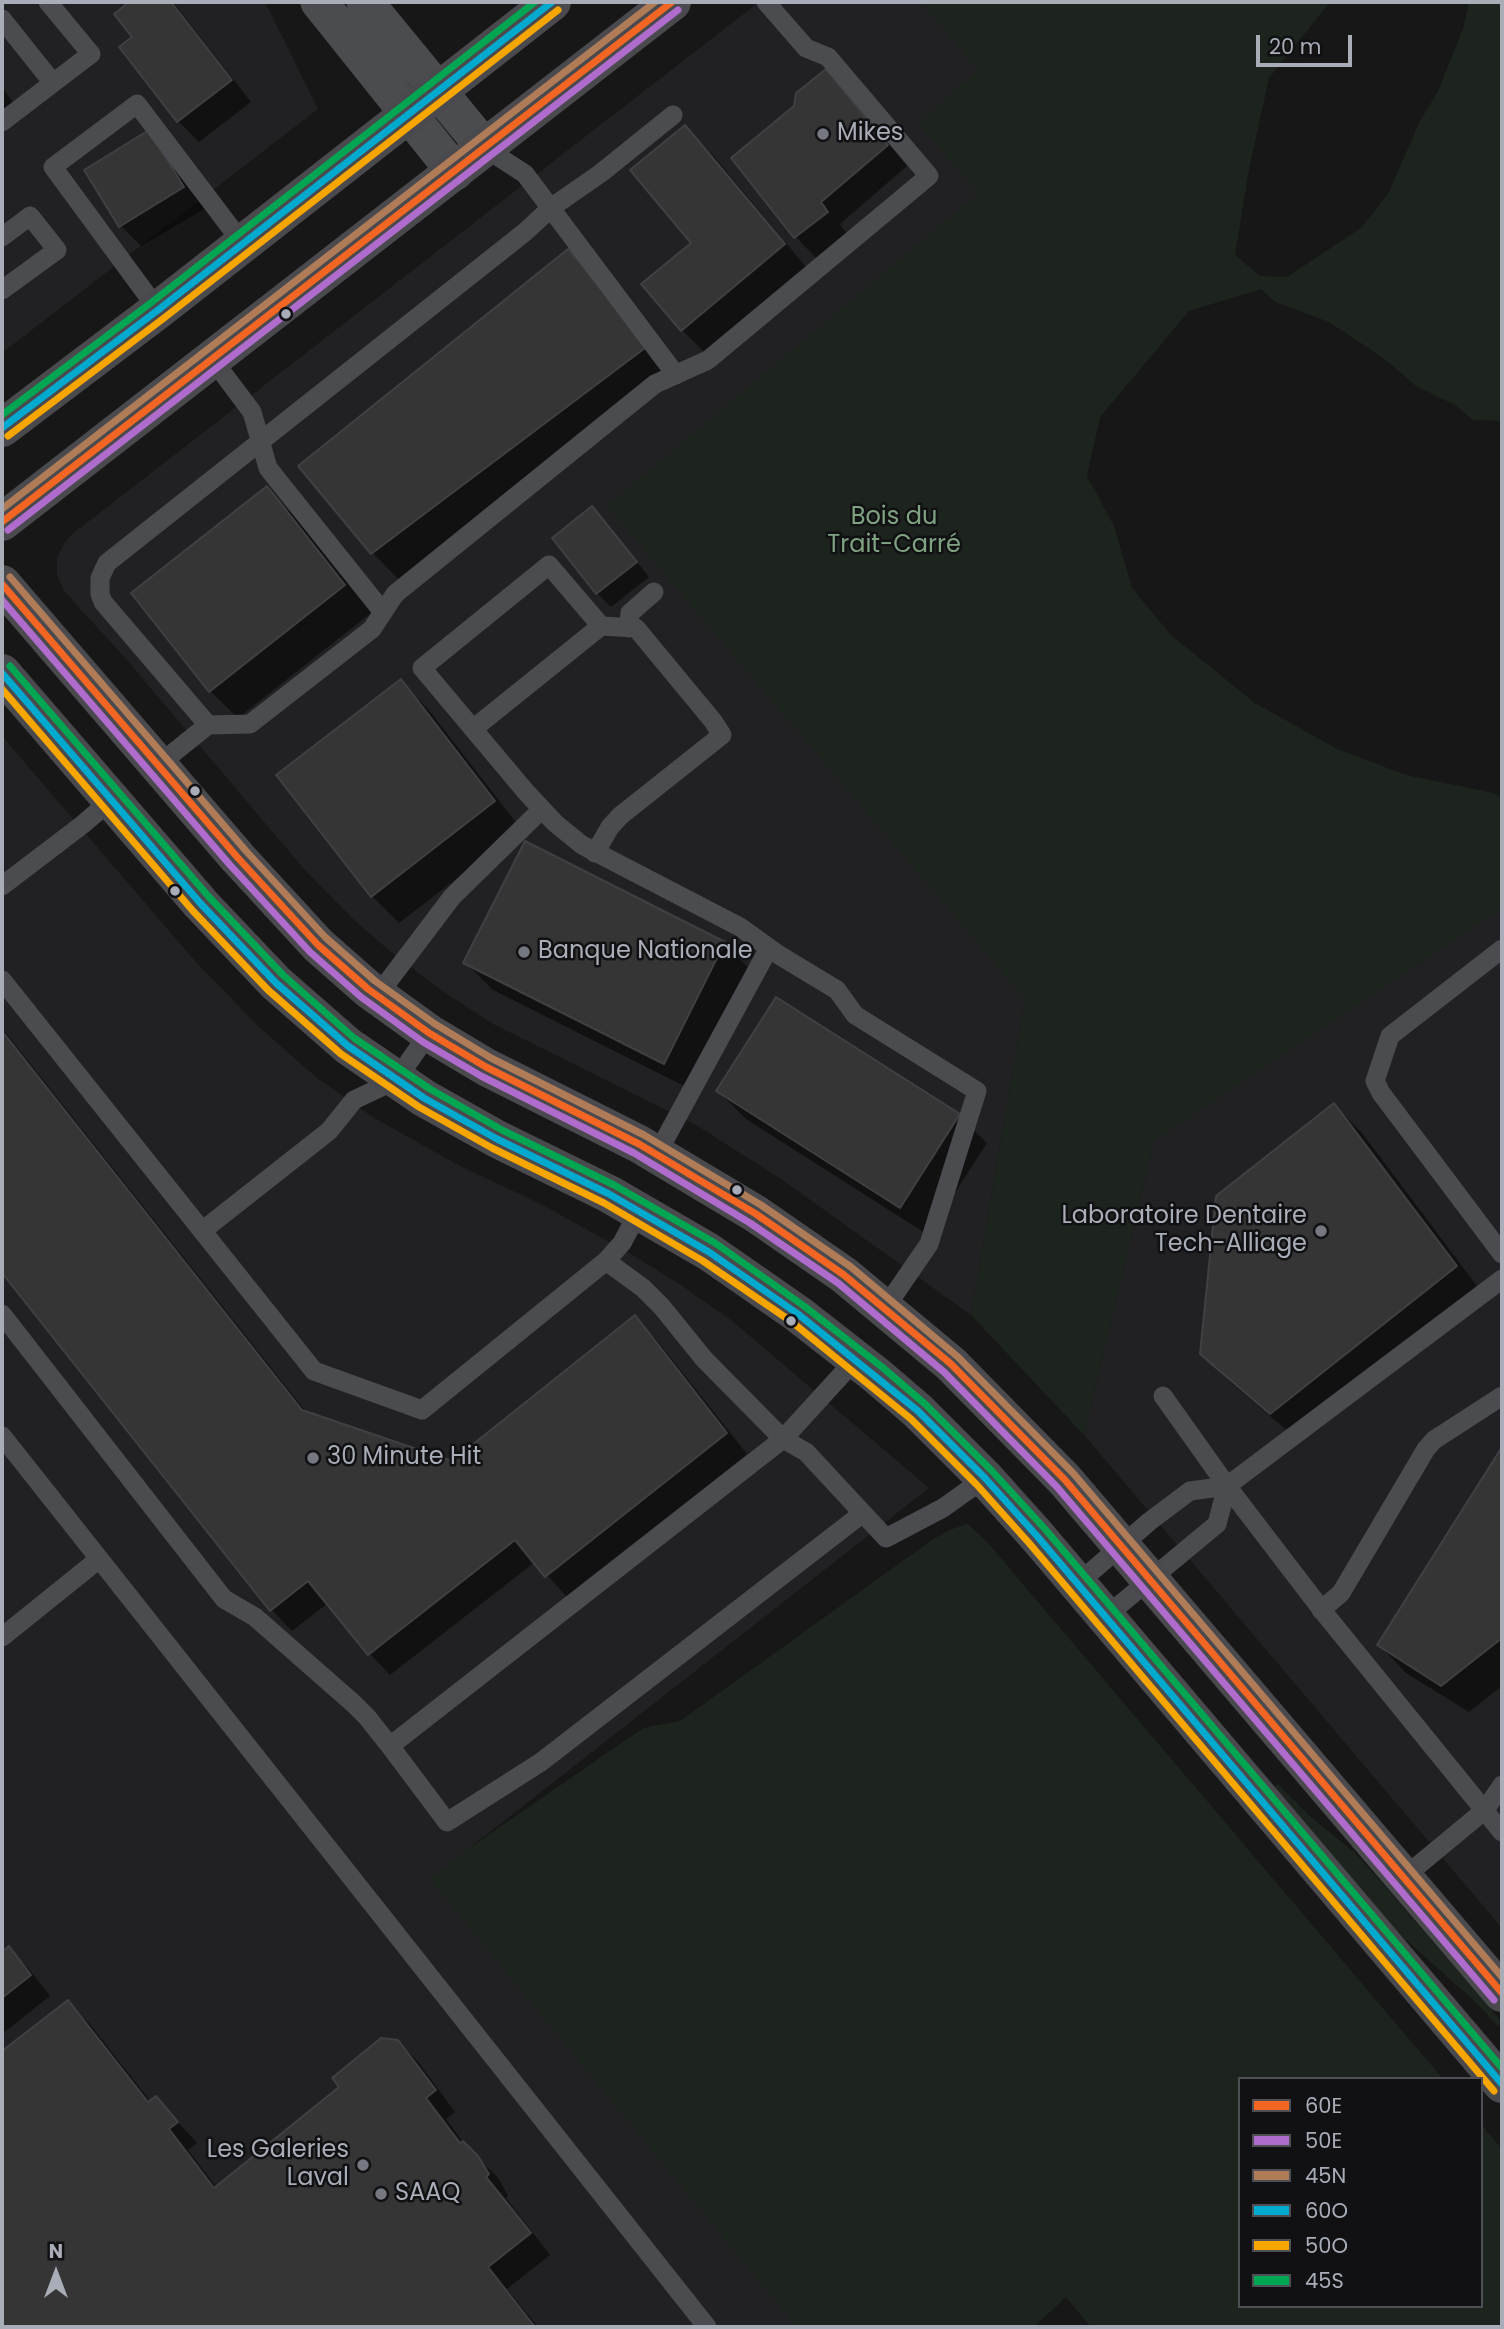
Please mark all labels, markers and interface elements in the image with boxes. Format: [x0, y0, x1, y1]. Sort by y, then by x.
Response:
scale bar [1259, 21, 1355, 65]
text: 20 m [1269, 32, 1322, 61]
place label: Mikes [837, 120, 903, 148]
marker: Mikes [815, 126, 831, 142]
unlabelled marker [279, 307, 293, 321]
park label: Bois du Trait-Carré [827, 504, 961, 560]
unlabelled marker [188, 784, 202, 798]
unlabelled marker [168, 884, 182, 898]
place label: Banque Nationale [538, 938, 753, 966]
marker: Banque Nationale [516, 944, 532, 960]
unlabelled marker [730, 1183, 744, 1197]
place label: Laboratoire Dentaire Tech-Alliage [1062, 1203, 1307, 1259]
marker: Laboratoire Dentaire Tech-Alliage [1313, 1223, 1329, 1239]
unlabelled marker [784, 1314, 798, 1328]
place label: 30 Minute Hit [327, 1444, 481, 1472]
marker: 30 Minute Hit [305, 1450, 321, 1466]
legend [1238, 2077, 1483, 2308]
text: 60E [1305, 2091, 1342, 2120]
text: 50E [1305, 2126, 1342, 2155]
place label: Les Galeries Laval [207, 2137, 349, 2193]
marker: Les Galeries Laval [355, 2157, 371, 2173]
text: 45N [1305, 2161, 1346, 2190]
place label: SAAQ [395, 2180, 460, 2208]
marker: SAAQ [373, 2186, 389, 2202]
text: 60O [1305, 2196, 1348, 2225]
text: 50O [1305, 2231, 1348, 2260]
north arrow [21, 2238, 91, 2308]
text: N [49, 2238, 63, 2265]
text: 45S [1305, 2266, 1344, 2295]

